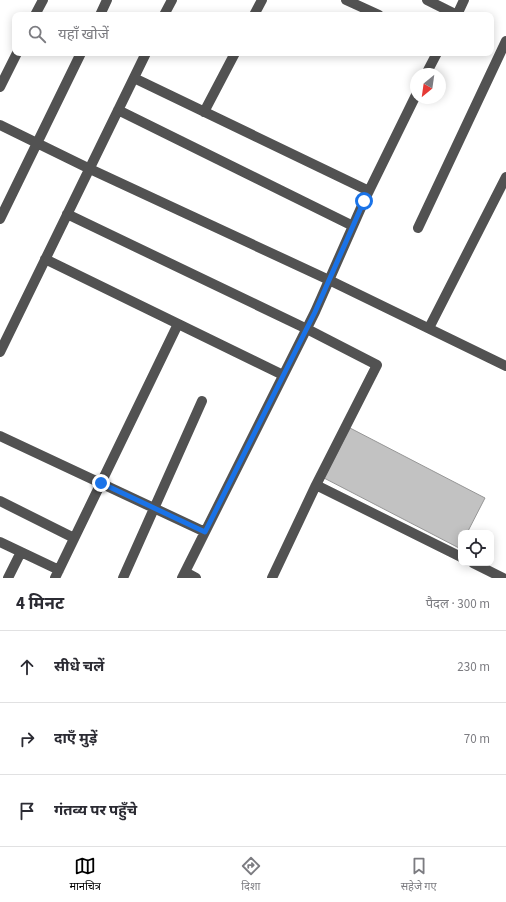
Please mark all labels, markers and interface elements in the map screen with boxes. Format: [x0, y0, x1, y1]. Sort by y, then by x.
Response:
search box [12, 12, 494, 56]
icon: search [26, 23, 48, 45]
text: यहाँ खोजें [58, 24, 109, 45]
north arrow [410, 68, 446, 104]
route start [355, 192, 373, 210]
route end [92, 474, 110, 492]
map controls [458, 530, 494, 566]
button: locate [458, 530, 494, 566]
text: 4 मिनट [16, 592, 64, 616]
text: पैदल · 300 m [426, 595, 490, 613]
icon: ahead [16, 656, 38, 678]
text: सीधे चलें [54, 656, 104, 677]
text: 230 m [457, 658, 490, 676]
icon: right [16, 728, 38, 750]
text: दाएँ मुड़ें [54, 728, 97, 749]
text: 70 m [464, 730, 490, 748]
icon: arrive [16, 800, 38, 822]
text: गंतव्य पर पहुँचे [54, 800, 137, 821]
tab: मानचित्र [69, 855, 101, 894]
tab: दिशा [240, 855, 262, 894]
tab: सहेजे गए [401, 855, 437, 894]

